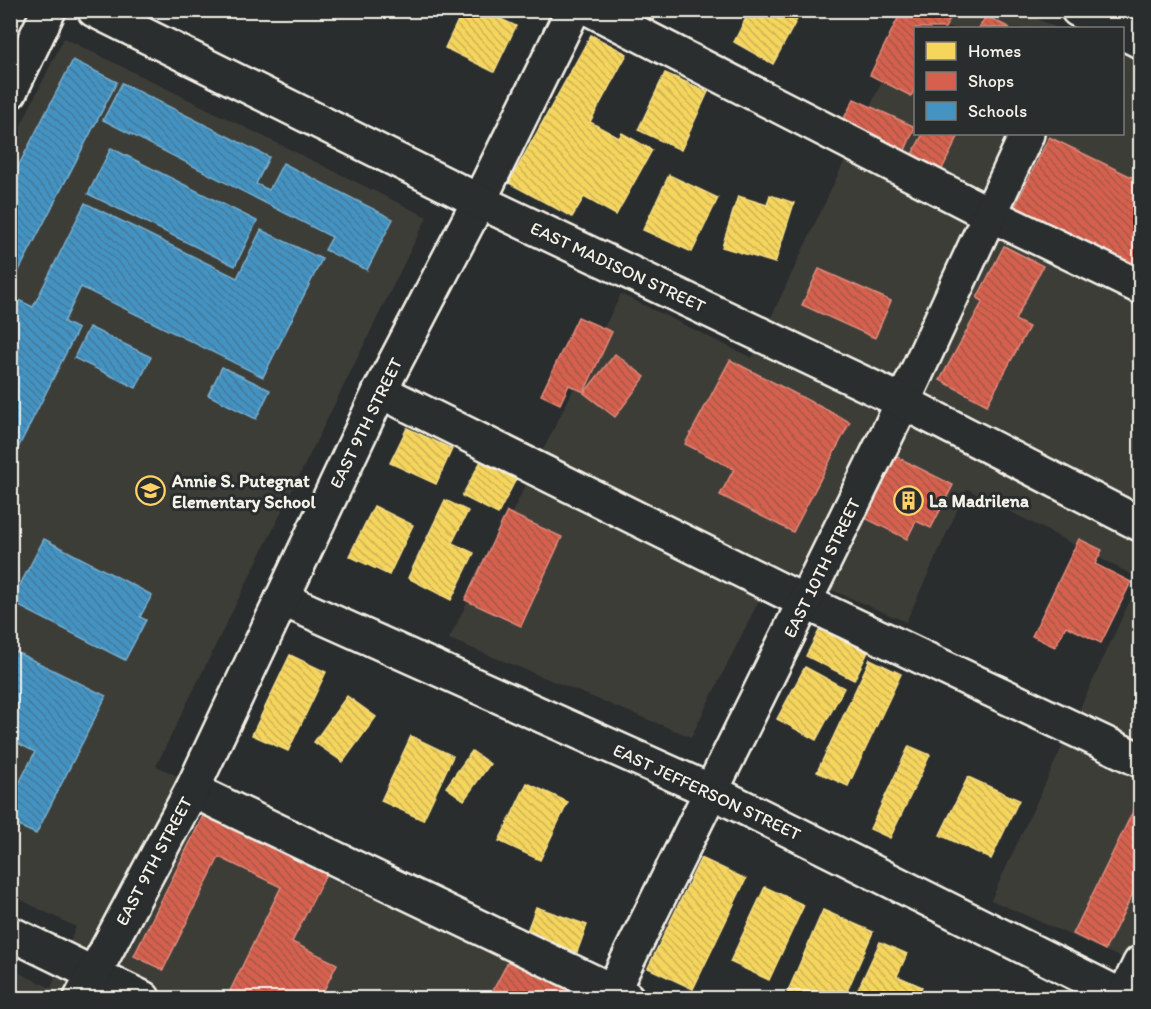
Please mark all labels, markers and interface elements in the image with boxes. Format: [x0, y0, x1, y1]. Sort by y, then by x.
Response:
legend [914, 27, 1124, 135]
text: Homes [968, 40, 1021, 62]
text: Shops [968, 70, 1014, 92]
text: Schools [968, 100, 1027, 122]
street label: EAST MADISON STREET [527, 217, 709, 317]
street label: EAST 9TH STREET [325, 354, 407, 492]
place label: Annie S. Putegnat Elementary School [171, 470, 316, 513]
school or university icon: Annie S. Putegnat Elementary School [135, 475, 167, 507]
building icon: La Madrilena [892, 485, 924, 517]
place label: La Madrilena [929, 490, 1029, 512]
street label: EAST 10TH STREET [779, 494, 865, 642]
street label: EAST JEFFERSON STREET [610, 739, 804, 845]
street label: EAST 9TH STREET [111, 793, 197, 929]

